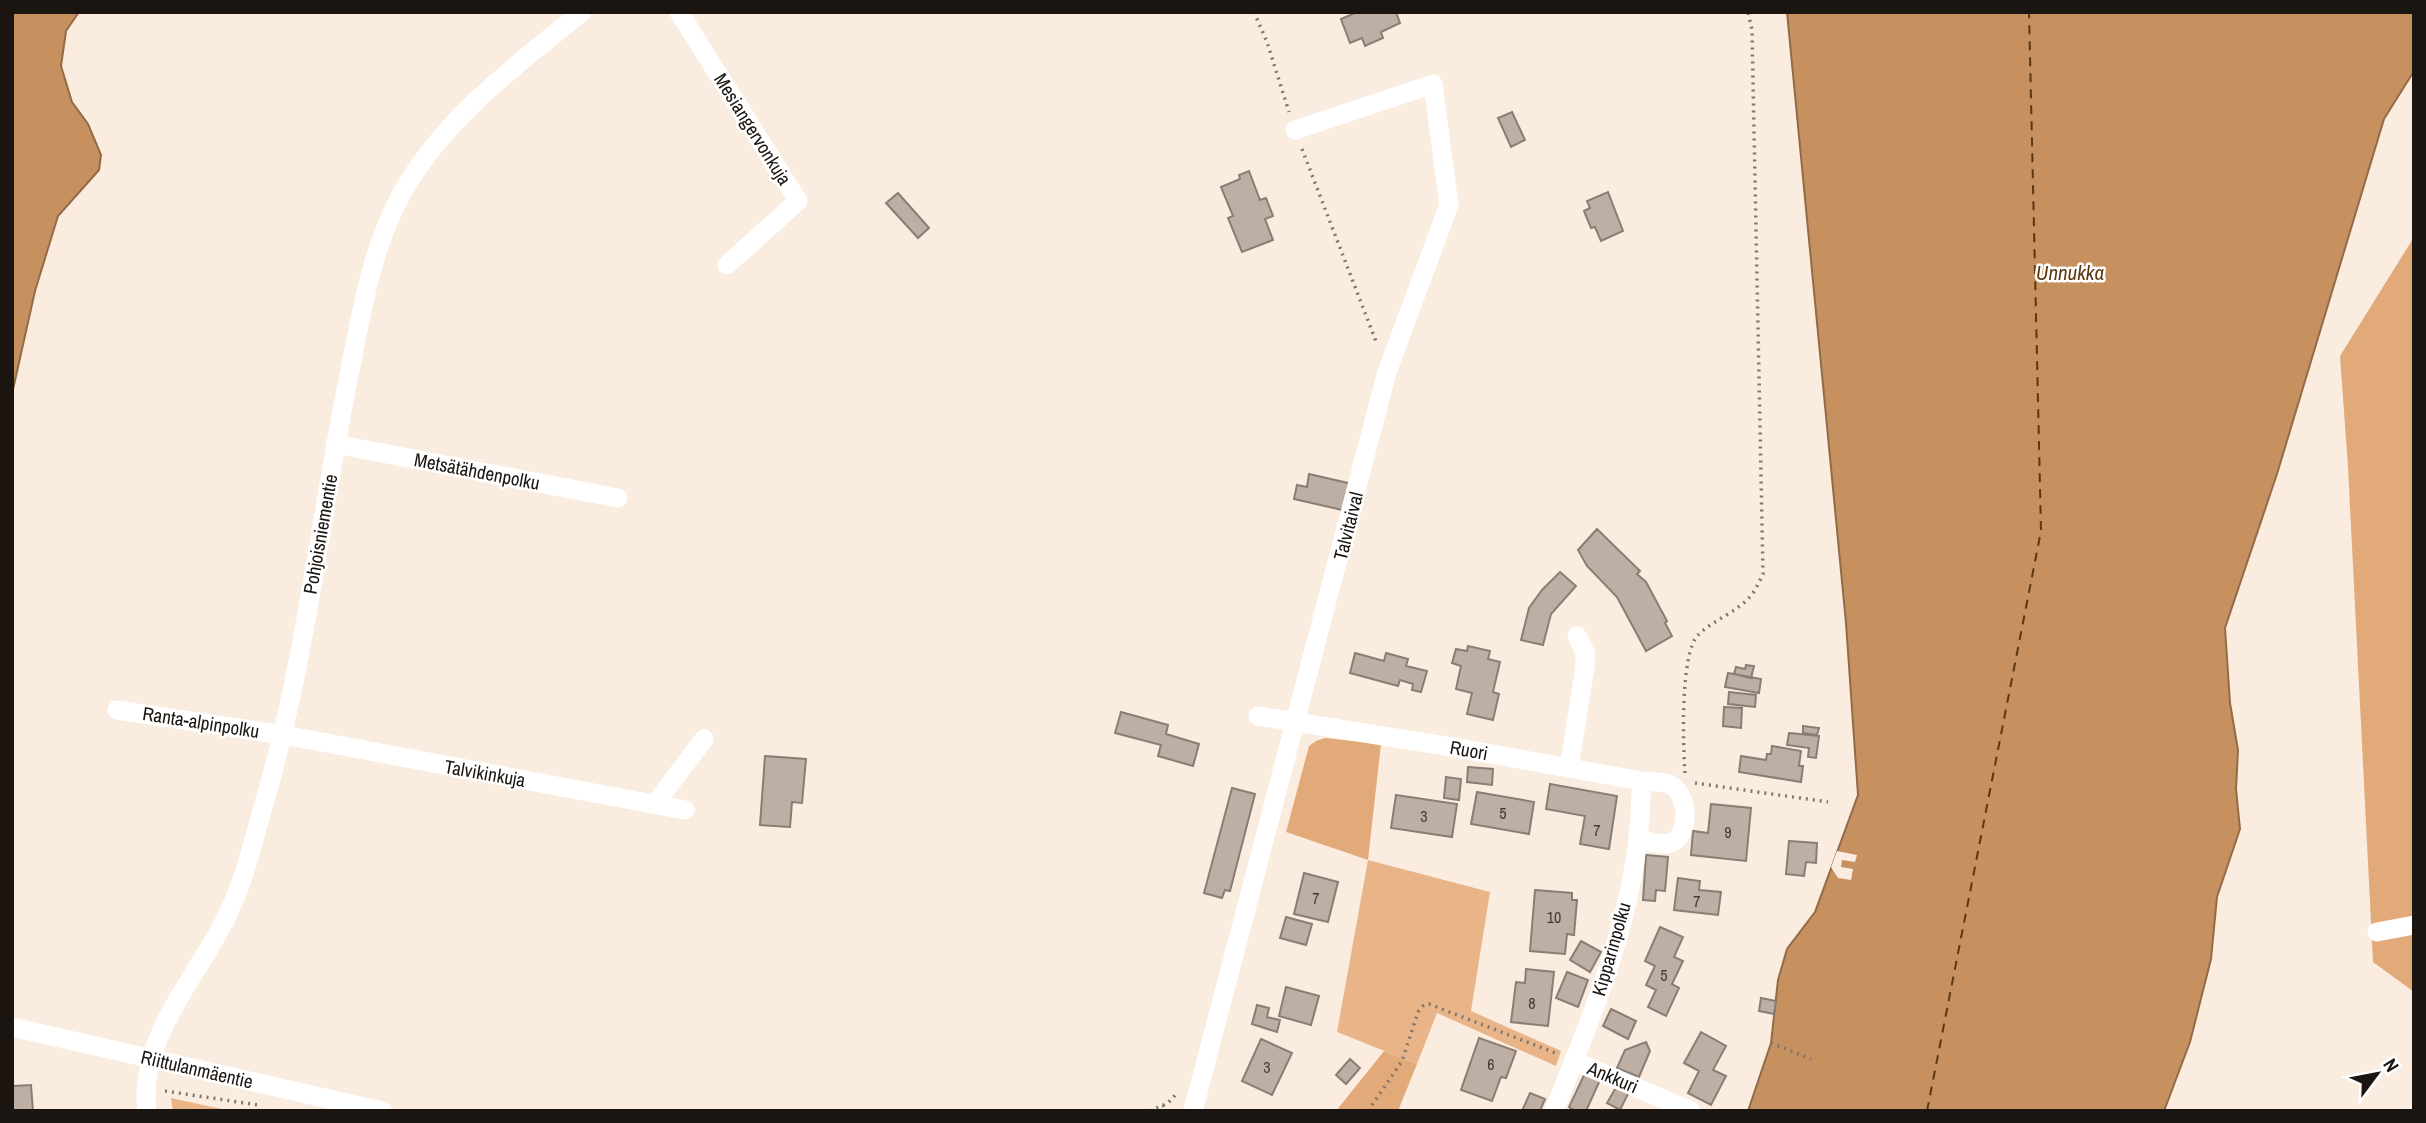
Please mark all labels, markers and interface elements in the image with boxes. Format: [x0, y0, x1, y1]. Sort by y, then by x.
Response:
street label: Mesiangervonkuja [708, 68, 798, 190]
water label: Unnukka [2036, 258, 2104, 287]
street label: Metsätähdenpolku [412, 446, 542, 496]
street label: Pohjoisniementie [297, 472, 343, 596]
street label: Talvitaival [1327, 489, 1369, 563]
street label: Ranta-alpinpolku [141, 700, 261, 744]
street label: Ruori [1448, 734, 1490, 766]
street label: Talvikinkuja [443, 753, 528, 793]
house number: 5 [1499, 802, 1507, 824]
house number: 3 [1420, 805, 1428, 827]
house number: 7 [1593, 819, 1601, 841]
house number: 9 [1724, 821, 1732, 843]
house number: 7 [1312, 887, 1320, 909]
house number: 7 [1693, 890, 1701, 912]
street label: Kipparinpolku [1585, 899, 1637, 999]
house number: 10 [1547, 906, 1561, 928]
house number: 5 [1660, 964, 1668, 986]
house number: 8 [1528, 992, 1536, 1014]
north arrow [2342, 1039, 2412, 1109]
street label: Riittulanmäentie [138, 1043, 256, 1095]
house number: 6 [1487, 1053, 1495, 1075]
text: N [2377, 1053, 2405, 1077]
street label: Ankkuri [1583, 1054, 1642, 1099]
house number: 3 [1263, 1056, 1271, 1078]

